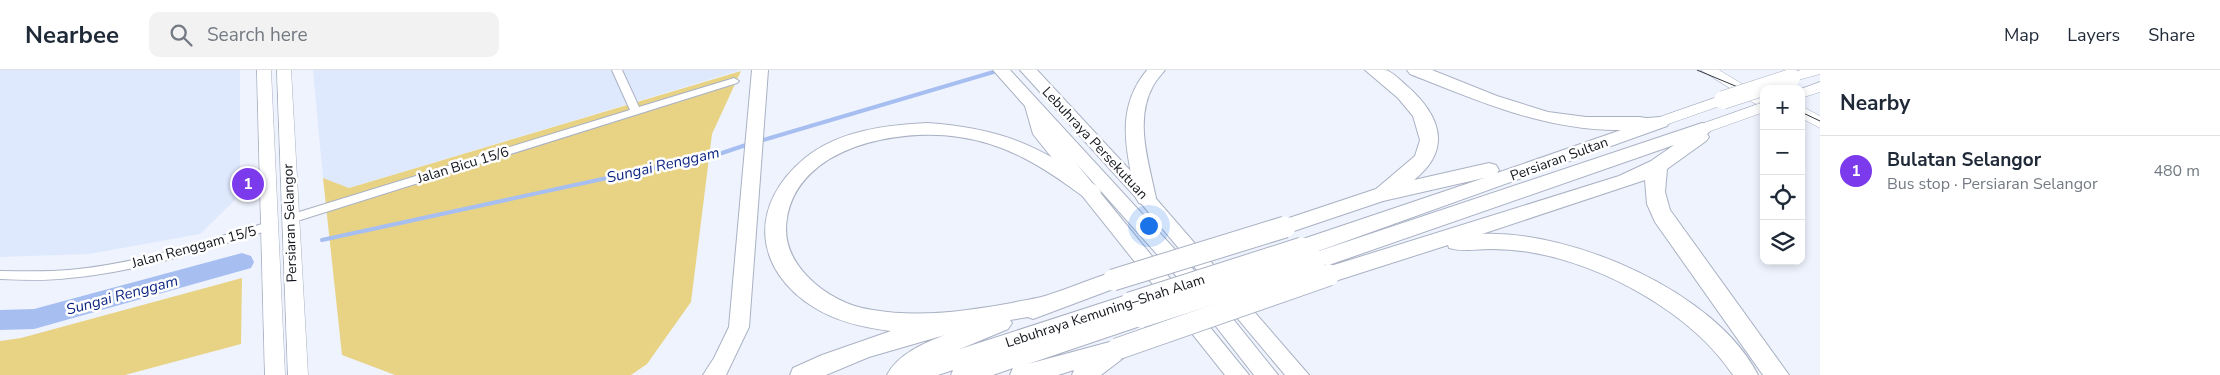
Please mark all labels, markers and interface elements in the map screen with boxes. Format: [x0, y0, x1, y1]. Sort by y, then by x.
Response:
search box [149, 12, 499, 57]
text: Nearbee [25, 19, 119, 51]
icon: search [167, 21, 195, 49]
text: Search here [207, 22, 308, 48]
text: Map [2004, 23, 2039, 47]
text: Layers [2067, 23, 2120, 47]
text: Share [2148, 23, 2195, 47]
street label: Lebuhraya Persekutuan [1038, 83, 1152, 203]
map controls [1760, 85, 1805, 265]
button: + [1760, 85, 1805, 130]
text: Nearby [1840, 89, 1910, 117]
button: − [1760, 130, 1805, 175]
street label: Persiaran Sultan [1507, 132, 1611, 186]
street label: Jalan Bicu 15/6 [414, 142, 511, 188]
water label: Sungai Renggam [605, 142, 721, 188]
text: Bulatan Selangor [1887, 147, 2041, 173]
text: 1 [1851, 160, 1861, 182]
text: 480 m [2153, 160, 2200, 182]
street label: Persiaran Selangor [278, 163, 302, 283]
pin: 1 [232, 165, 264, 203]
text: Bus stop · Persiaran Selangor [1887, 173, 2098, 195]
button: locate [1760, 175, 1805, 220]
your location [1136, 213, 1162, 239]
button: layers [1760, 220, 1805, 265]
street label: Jalan Renggam 15/5 [129, 221, 258, 273]
water label: Sungai Renggam [64, 270, 180, 320]
street label: Lebuhraya Kemuning–Shah Alam [1003, 270, 1207, 352]

